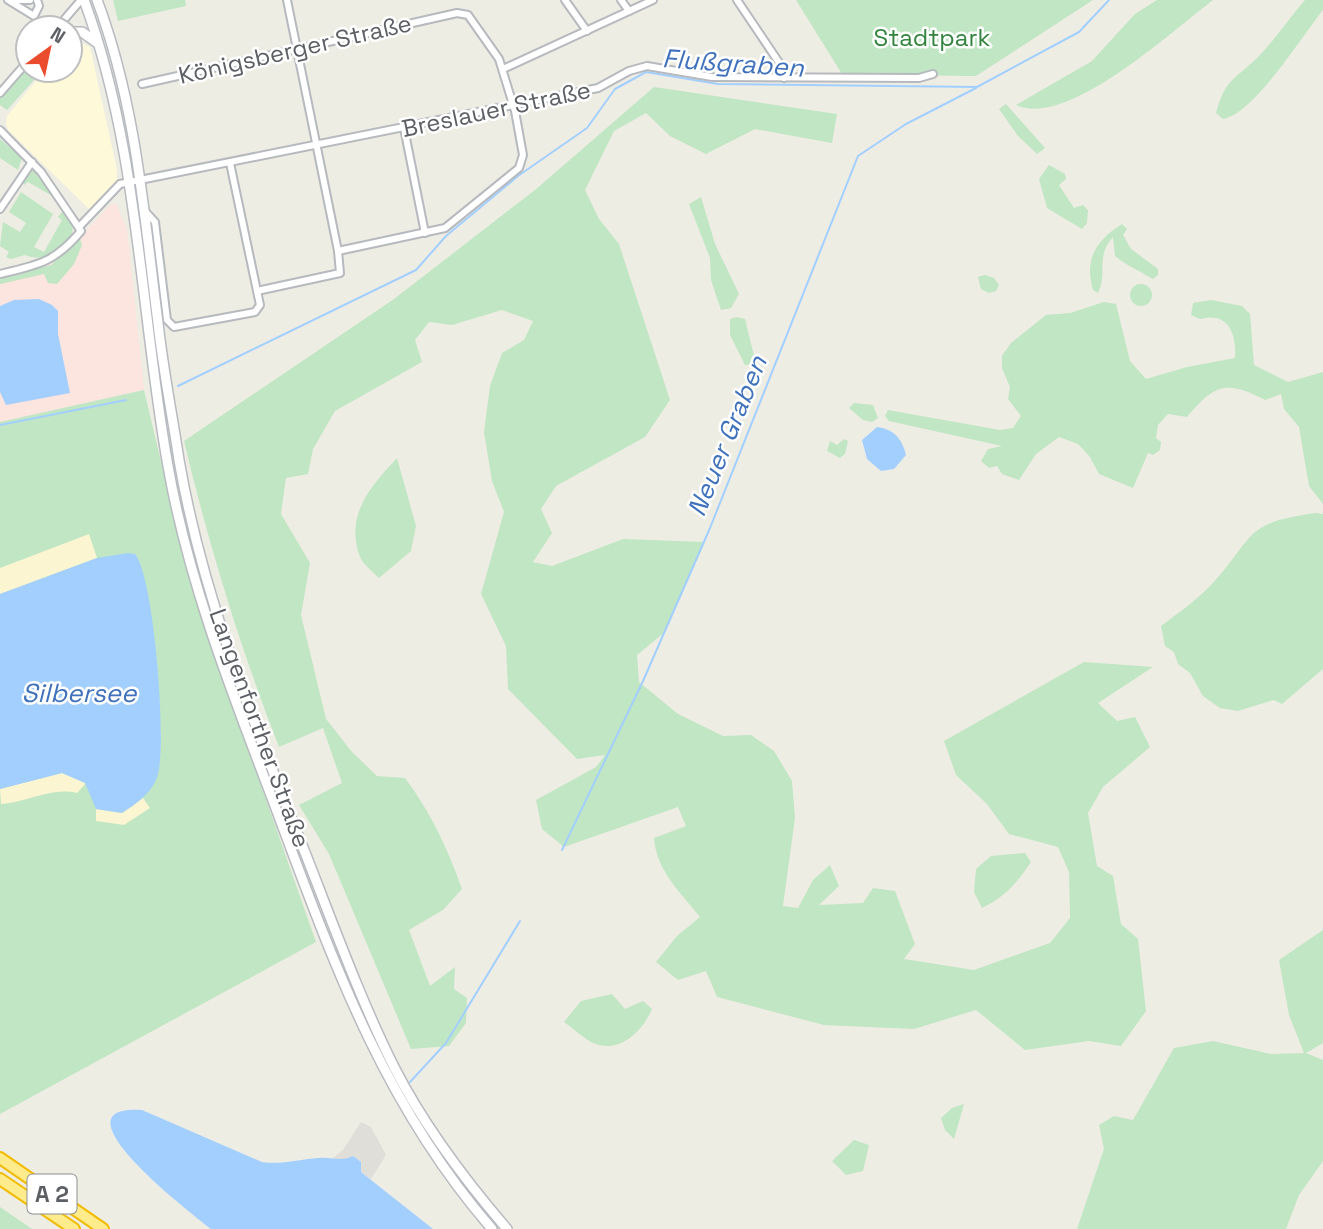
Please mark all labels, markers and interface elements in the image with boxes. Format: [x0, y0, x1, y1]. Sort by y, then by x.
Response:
street label: Königsberger Straße [175, 7, 415, 91]
north arrow [14, 14, 84, 84]
text: N [46, 21, 70, 49]
park label: Stadtpark [874, 22, 991, 53]
water label: Flußgraben [661, 41, 806, 85]
street label: Breslauer Straße [399, 74, 593, 144]
water label: Neuer Graben [679, 350, 775, 521]
street label: Langenforther Straße [202, 604, 318, 852]
water label: Silbersee [22, 676, 138, 710]
road number: A 2 [28, 1175, 76, 1214]

